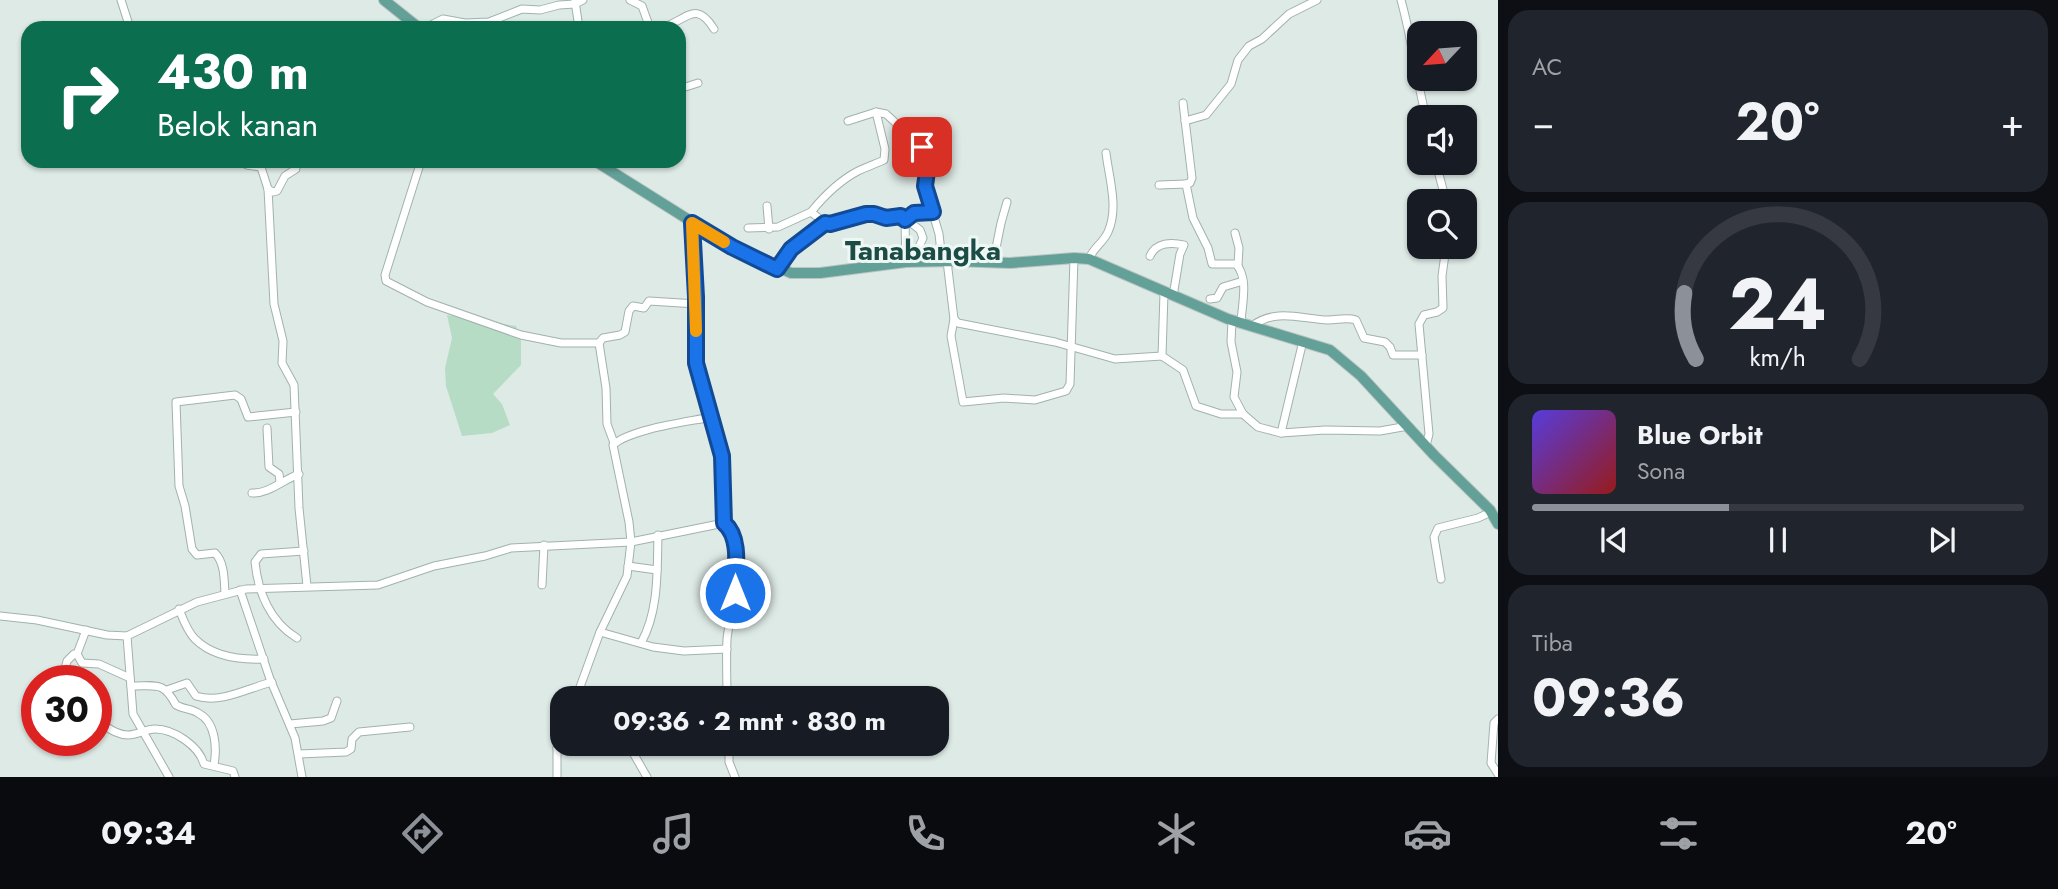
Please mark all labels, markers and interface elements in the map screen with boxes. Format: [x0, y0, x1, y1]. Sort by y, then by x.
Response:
north arrow [1407, 21, 1477, 91]
map controls [1407, 21, 1477, 259]
text: 430 m [157, 37, 309, 107]
icon: right [42, 49, 133, 140]
text: AC [1532, 50, 1562, 84]
text: 20° [1736, 84, 1820, 160]
text: − [1532, 95, 1554, 150]
text: + [2001, 95, 2024, 150]
text: Belok kanan [157, 102, 318, 148]
button: sound [1407, 105, 1477, 175]
pin [892, 117, 952, 177]
icon: arrive [903, 128, 941, 166]
button: search [1407, 189, 1477, 259]
district label: Tanabangka [845, 230, 1001, 271]
text: 24 [1729, 251, 1827, 356]
text: km/h [1750, 338, 1806, 374]
text: Blue Orbit [1637, 416, 1762, 454]
text: Sona [1637, 454, 1685, 488]
icon: previous [1595, 521, 1633, 559]
icon: pause [1759, 521, 1797, 559]
icon: next [1923, 521, 1961, 559]
position arrow [698, 556, 772, 630]
text: Tiba [1532, 626, 1573, 660]
text: 09:36 [1532, 660, 1685, 736]
speed limit sign: 30 [21, 665, 112, 756]
text: 09:36 · 2 mnt · 830 m [613, 702, 886, 740]
icon: directions [398, 809, 447, 858]
icon: music [649, 809, 698, 858]
icon: phone [901, 809, 950, 858]
icon: climate [1152, 809, 1201, 858]
icon: car [1403, 809, 1452, 858]
icon: filters [1654, 809, 1703, 858]
text: 09:34 [101, 810, 196, 856]
text: 20° [1905, 810, 1957, 856]

